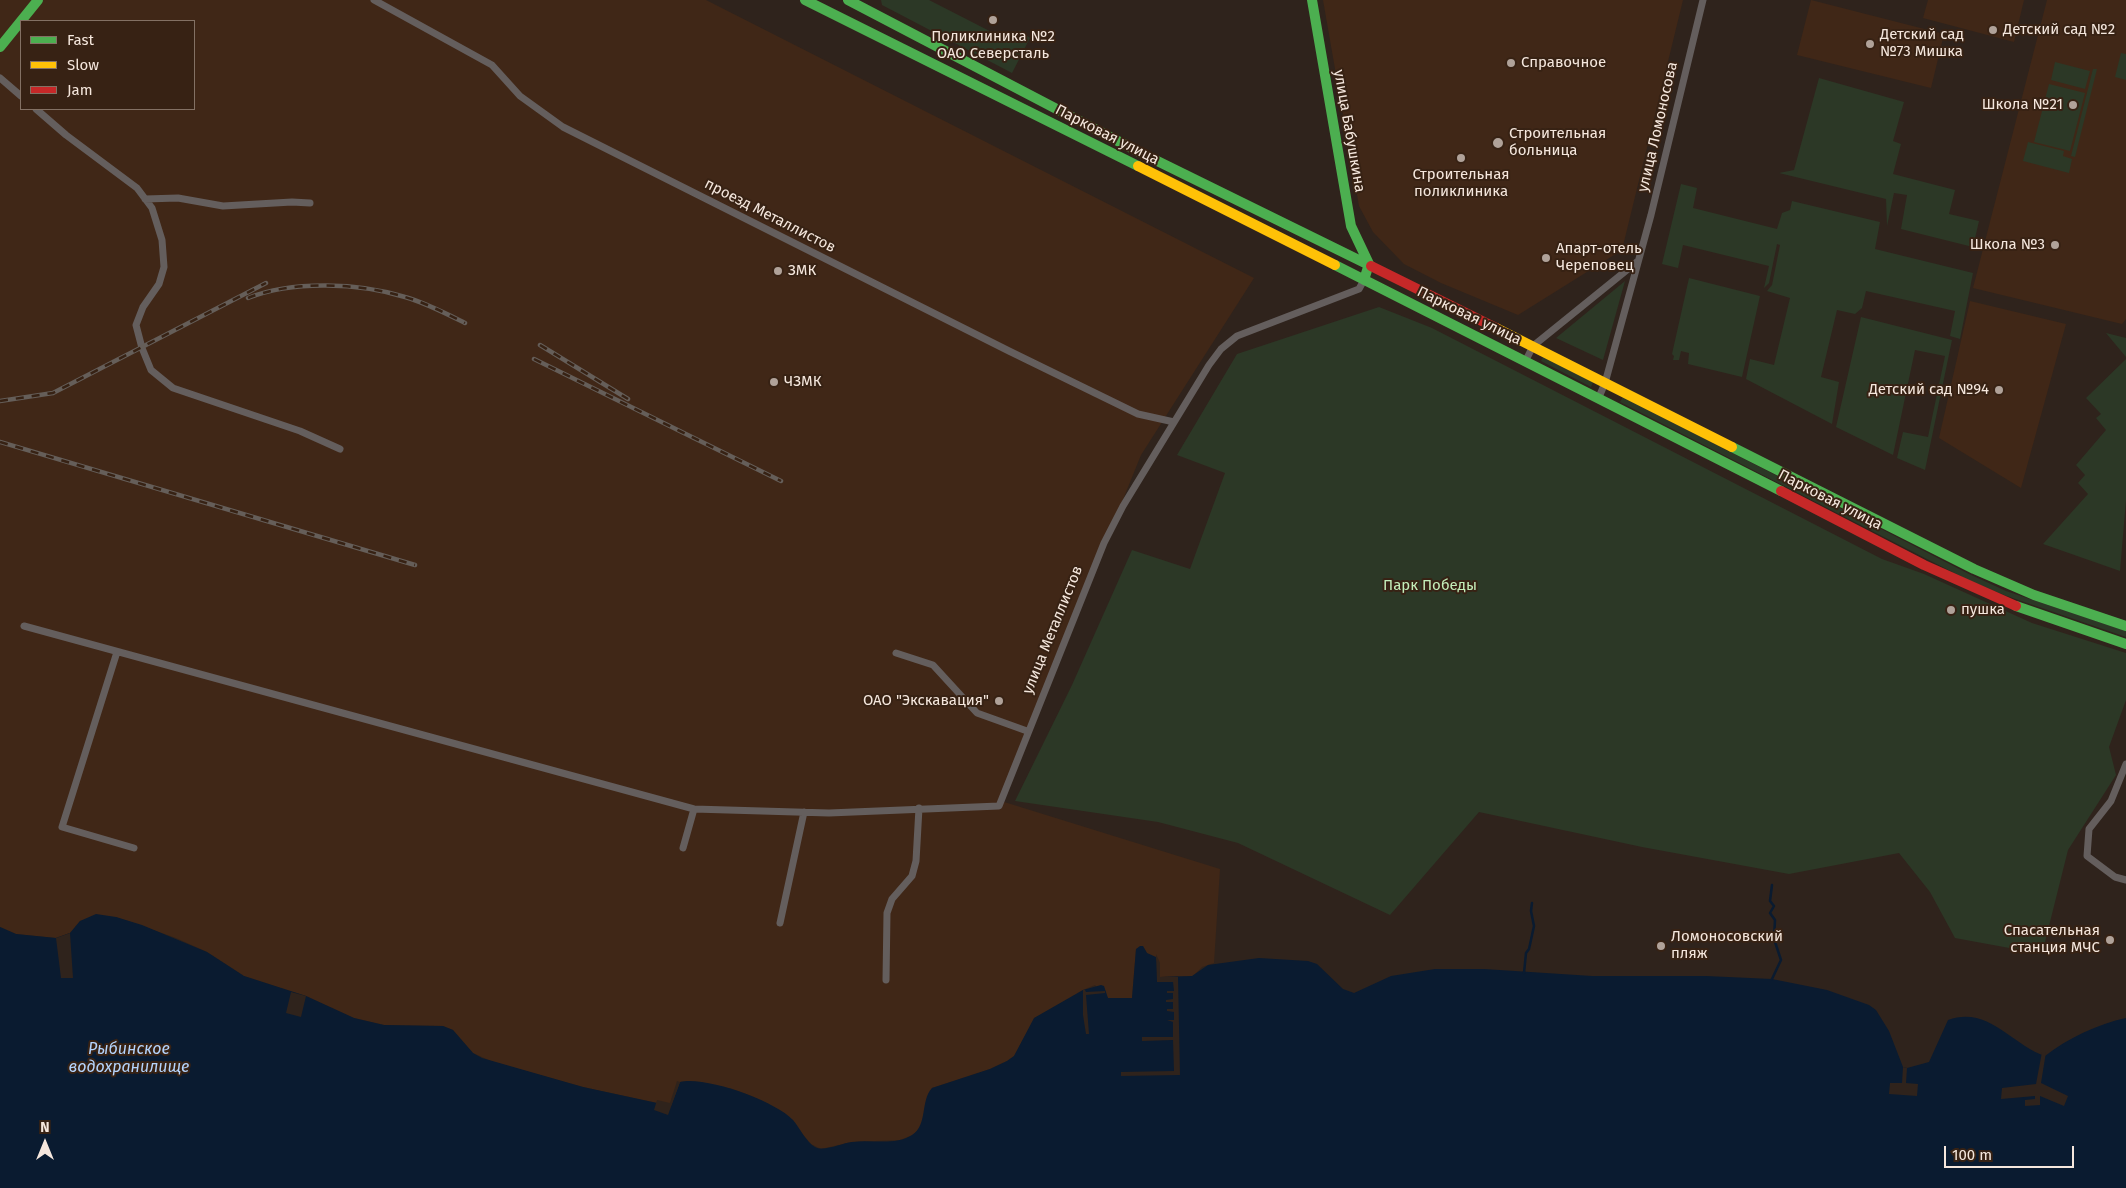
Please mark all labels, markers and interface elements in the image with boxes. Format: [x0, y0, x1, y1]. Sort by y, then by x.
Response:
marker: Поликлиника №2 ОАО Северсталь [987, 14, 999, 26]
legend [20, 20, 195, 110]
place label: Детский сад №2 [2003, 21, 2115, 39]
marker: Детский сад №2 [1987, 24, 1999, 36]
place label: Детский сад №73 Мишка [1880, 26, 1964, 61]
place label: Поликлиника №2 ОАО Северсталь [931, 28, 1055, 63]
text: Fast [67, 31, 94, 49]
marker: Детский сад №73 Мишка [1864, 38, 1876, 50]
place label: Справочное [1521, 54, 1606, 72]
text: Slow [67, 56, 99, 74]
marker: Справочное [1505, 57, 1517, 69]
street label: улица Ломоносова [1634, 60, 1682, 194]
street label: улица Бабушкина [1329, 68, 1369, 194]
text: Jam [67, 81, 93, 99]
place label: Школа №21 [1982, 96, 2063, 114]
marker: Школа №21 [2067, 99, 2079, 111]
street label: Парковая улица [1052, 101, 1162, 169]
place label: Строительная больница [1509, 125, 1606, 160]
marker: Строительная больница [1491, 136, 1505, 150]
marker: Строительная поликлиника [1455, 152, 1467, 164]
place label: Строительная поликлиника [1412, 166, 1510, 201]
street label: проезд Металлистов [701, 175, 839, 257]
place label: Школа №3 [1970, 236, 2045, 254]
marker: Школа №3 [2049, 239, 2061, 251]
place label: Апарт-отель Череповец [1556, 240, 1642, 275]
marker: Апарт-отель Череповец [1540, 252, 1552, 264]
place label: ЗМК [788, 262, 816, 280]
marker: ЗМК [772, 265, 784, 277]
street label: Парковая улица [1414, 283, 1524, 349]
place label: ЧЗМК [784, 373, 821, 391]
marker: ЧЗМК [768, 376, 780, 388]
place label: Детский сад №94 [1869, 381, 1989, 399]
marker: Детский сад №94 [1993, 384, 2005, 396]
street label: Парковая улица [1775, 466, 1885, 534]
street label: улица Металлистов [1019, 563, 1087, 697]
park label: Парк Победы [1383, 577, 1477, 595]
place label: пушка [1961, 601, 2005, 619]
marker: пушка [1945, 604, 1957, 616]
place label: ОАО "Экскавация" [863, 692, 989, 710]
marker: ОАО "Экскавация" [993, 695, 1005, 707]
place label: Спасательная станция МЧС [2004, 922, 2100, 957]
place label: Ломоносовский пляж [1671, 928, 1783, 963]
marker: Спасательная станция МЧС [2104, 934, 2116, 946]
marker: Ломоносовский пляж [1655, 940, 1667, 952]
water label: Рыбинское водохранилище [69, 1040, 189, 1078]
north arrow [20, 1118, 70, 1168]
text: N [40, 1119, 50, 1136]
scale bar [1946, 1136, 2076, 1168]
text: 100 m [1952, 1146, 1992, 1164]

